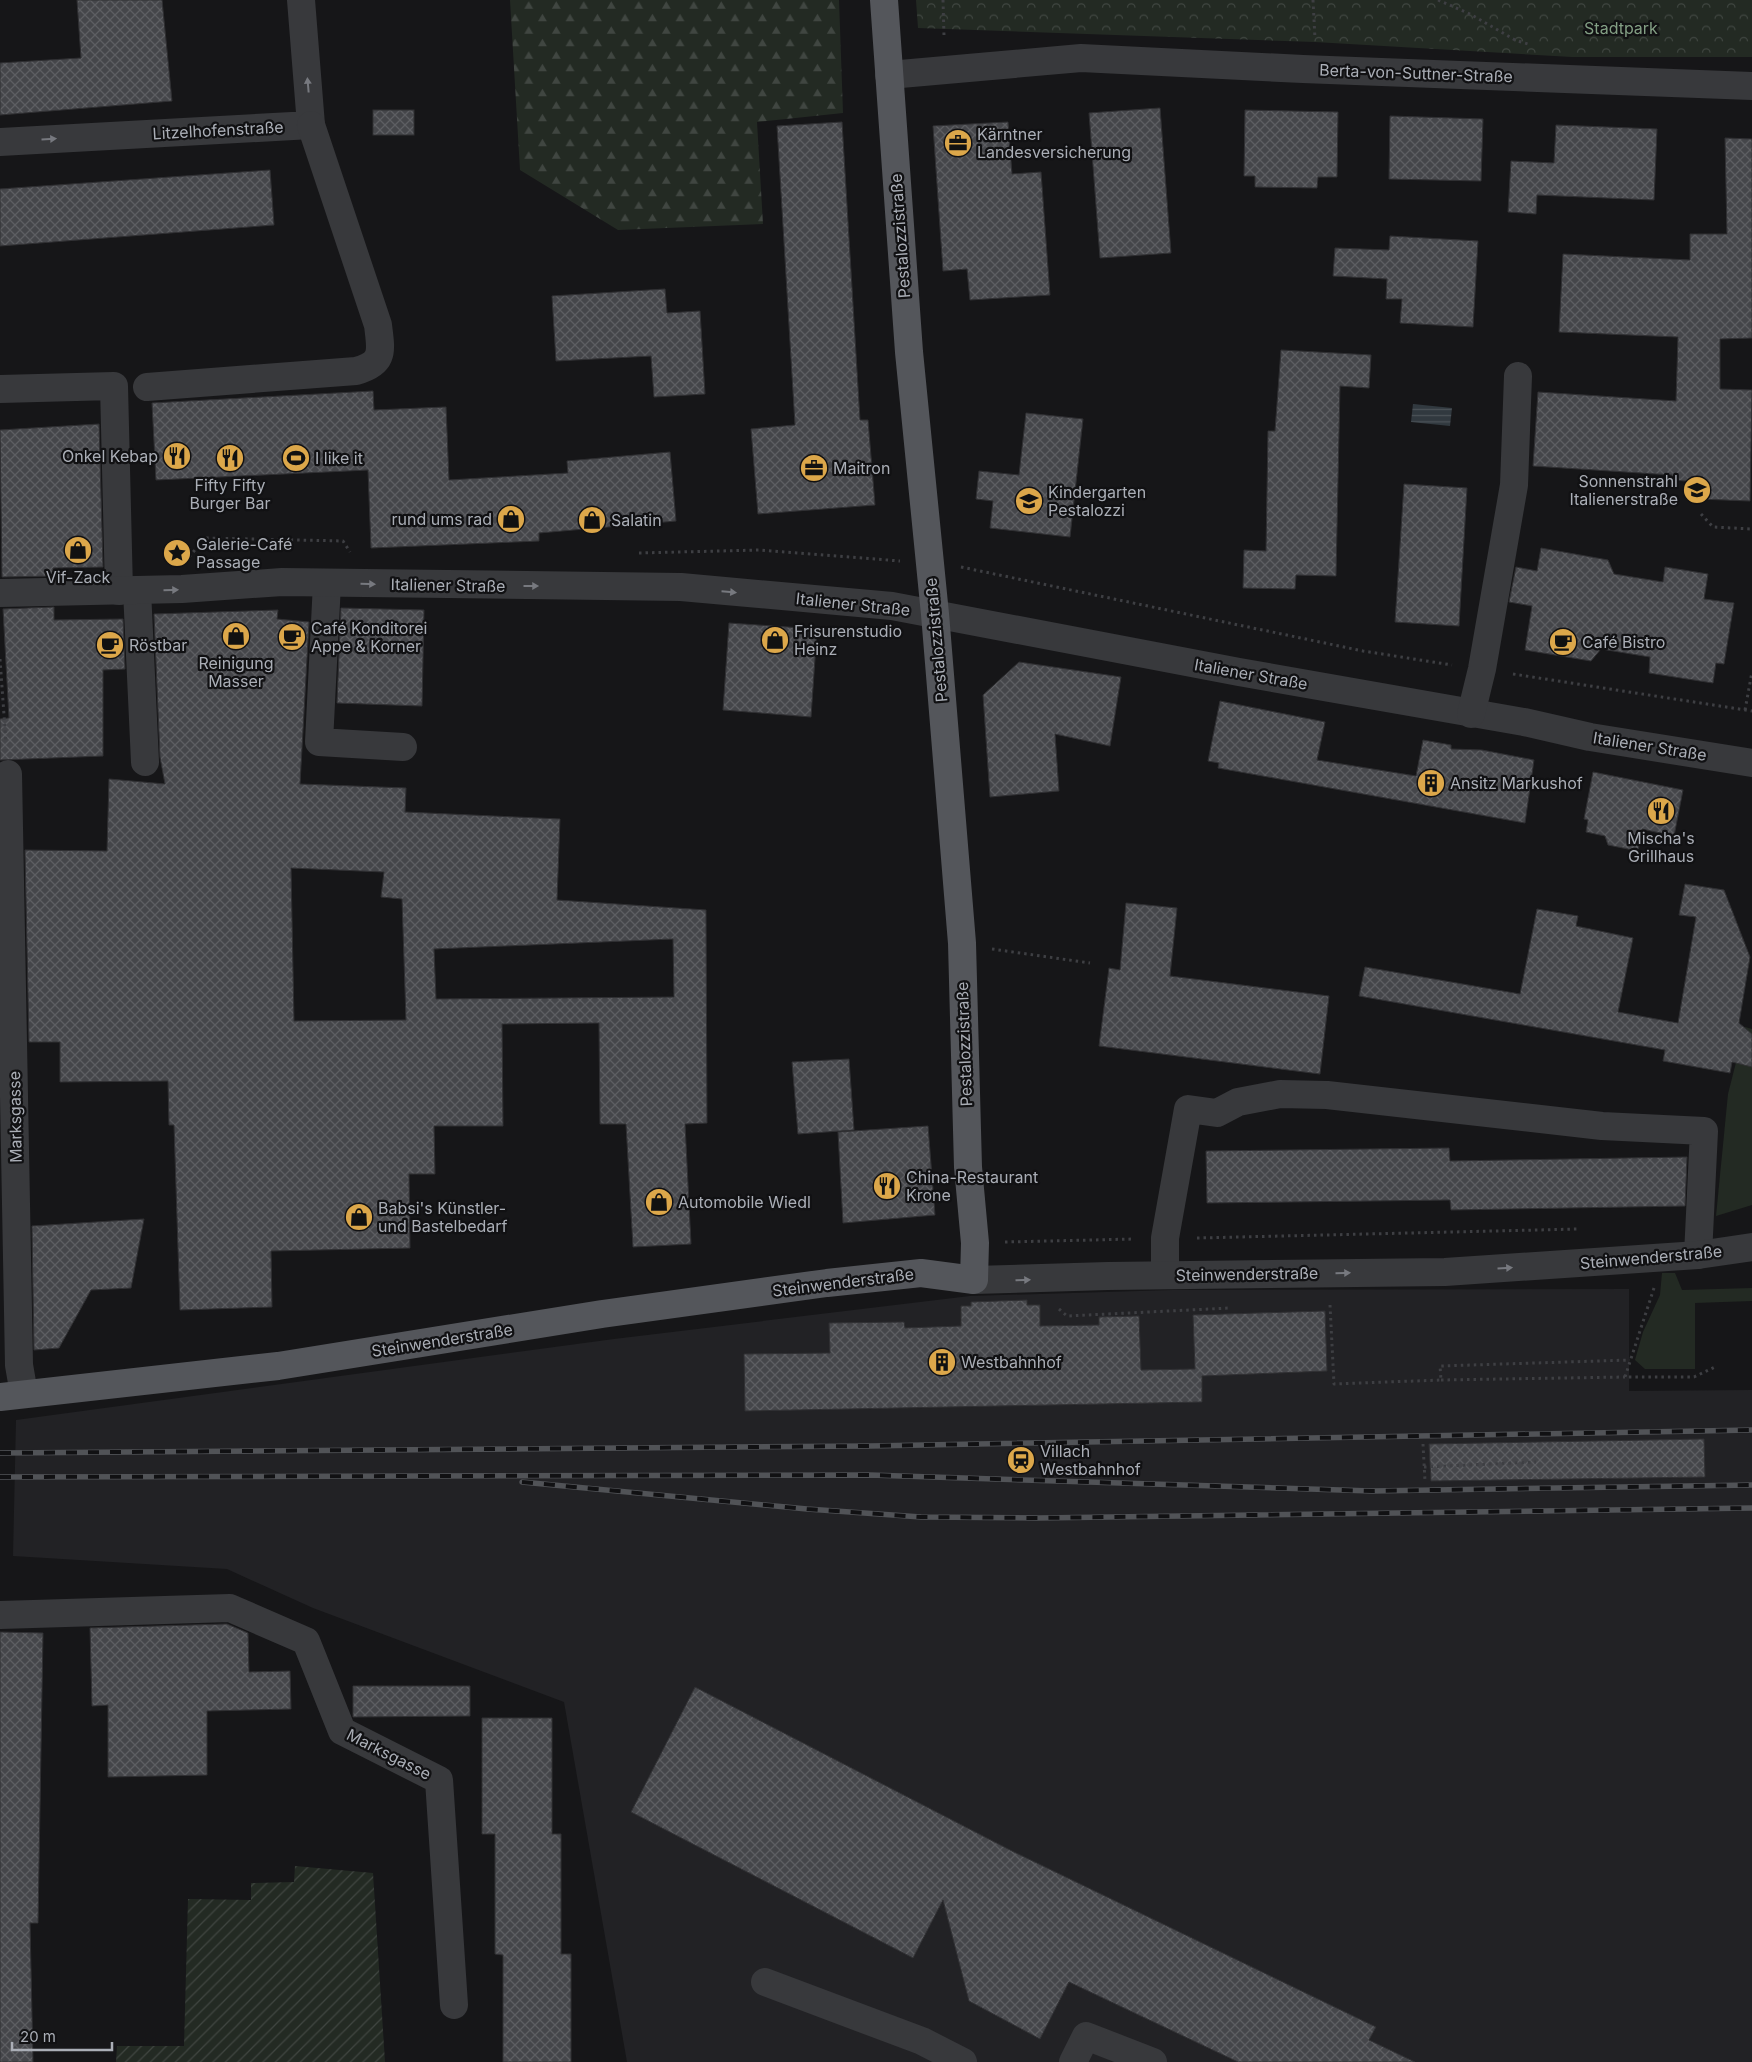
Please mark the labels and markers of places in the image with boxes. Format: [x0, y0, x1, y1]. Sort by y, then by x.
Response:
place label: Kärntner Landesversicherung [977, 124, 1131, 162]
office icon: Kärntner Landesversicherung [943, 128, 973, 158]
restaurant icon: Onkel Kebap [162, 441, 192, 471]
restaurant icon: Fifty Fifty Burger Bar [215, 443, 245, 473]
sports icon: I like it [281, 443, 311, 473]
place label: Onkel Kebap [62, 446, 158, 466]
place label: I like it [315, 448, 363, 468]
office icon: Maitron [799, 453, 829, 483]
place label: Maitron [833, 458, 890, 478]
place label: Sonnenstrahl Italienerstraße [1569, 471, 1678, 509]
place label: Fifty Fifty Burger Bar [190, 475, 270, 513]
school or university icon: Sonnenstrahl Italienerstraße [1682, 475, 1712, 505]
place label: Kindergarten Pestalozzi [1048, 482, 1146, 520]
school or university icon: Kindergarten Pestalozzi [1014, 486, 1044, 516]
shop icon: rund ums rad [496, 504, 526, 534]
shop icon: Salatin [577, 505, 607, 535]
place label: rund ums rad [392, 509, 492, 529]
place label: Salatin [611, 510, 662, 530]
place label: Galerie-Café Passage [196, 534, 292, 572]
shop icon: Vif-Zack [63, 535, 93, 565]
place icon: Galerie-Café Passage [162, 538, 192, 568]
place label: Vif-Zack [46, 567, 111, 587]
place label: Café Konditorei Appe & Korner [311, 618, 427, 656]
shop icon: Reinigung Masser [221, 621, 251, 651]
place label: Frisurenstudio Heinz [794, 621, 902, 659]
cafe icon: Café Konditorei Appe & Korner [277, 622, 307, 652]
shop icon: Frisurenstudio Heinz [760, 625, 790, 655]
cafe icon: Café Bistro [1548, 627, 1578, 657]
cafe icon: Röstbar [95, 630, 125, 660]
place label: Café Bistro [1582, 632, 1665, 652]
place label: Röstbar [129, 635, 187, 655]
place label: Reinigung Masser [198, 653, 274, 691]
building icon: Ansitz Markushof [1416, 768, 1446, 798]
place label: Ansitz Markushof [1450, 773, 1583, 793]
restaurant icon: Mischa's Grillhaus [1646, 796, 1676, 826]
place label: Mischa's Grillhaus [1627, 828, 1695, 866]
place label: China-Restaurant Krone [906, 1167, 1038, 1205]
restaurant icon: China-Restaurant Krone [872, 1171, 902, 1201]
shop icon: Automobile Wiedl [644, 1187, 674, 1217]
place label: Automobile Wiedl [678, 1192, 811, 1212]
place label: Babsi's Künstler- und Bastelbedarf [378, 1198, 508, 1236]
shop icon: Babsi's Künstler- und Bastelbedarf [344, 1202, 374, 1232]
building icon: Westbahnhof [927, 1347, 957, 1377]
place label: Westbahnhof [961, 1352, 1062, 1372]
place label: Villach Westbahnhof [1040, 1441, 1141, 1479]
station icon: Villach Westbahnhof [1006, 1445, 1036, 1475]

